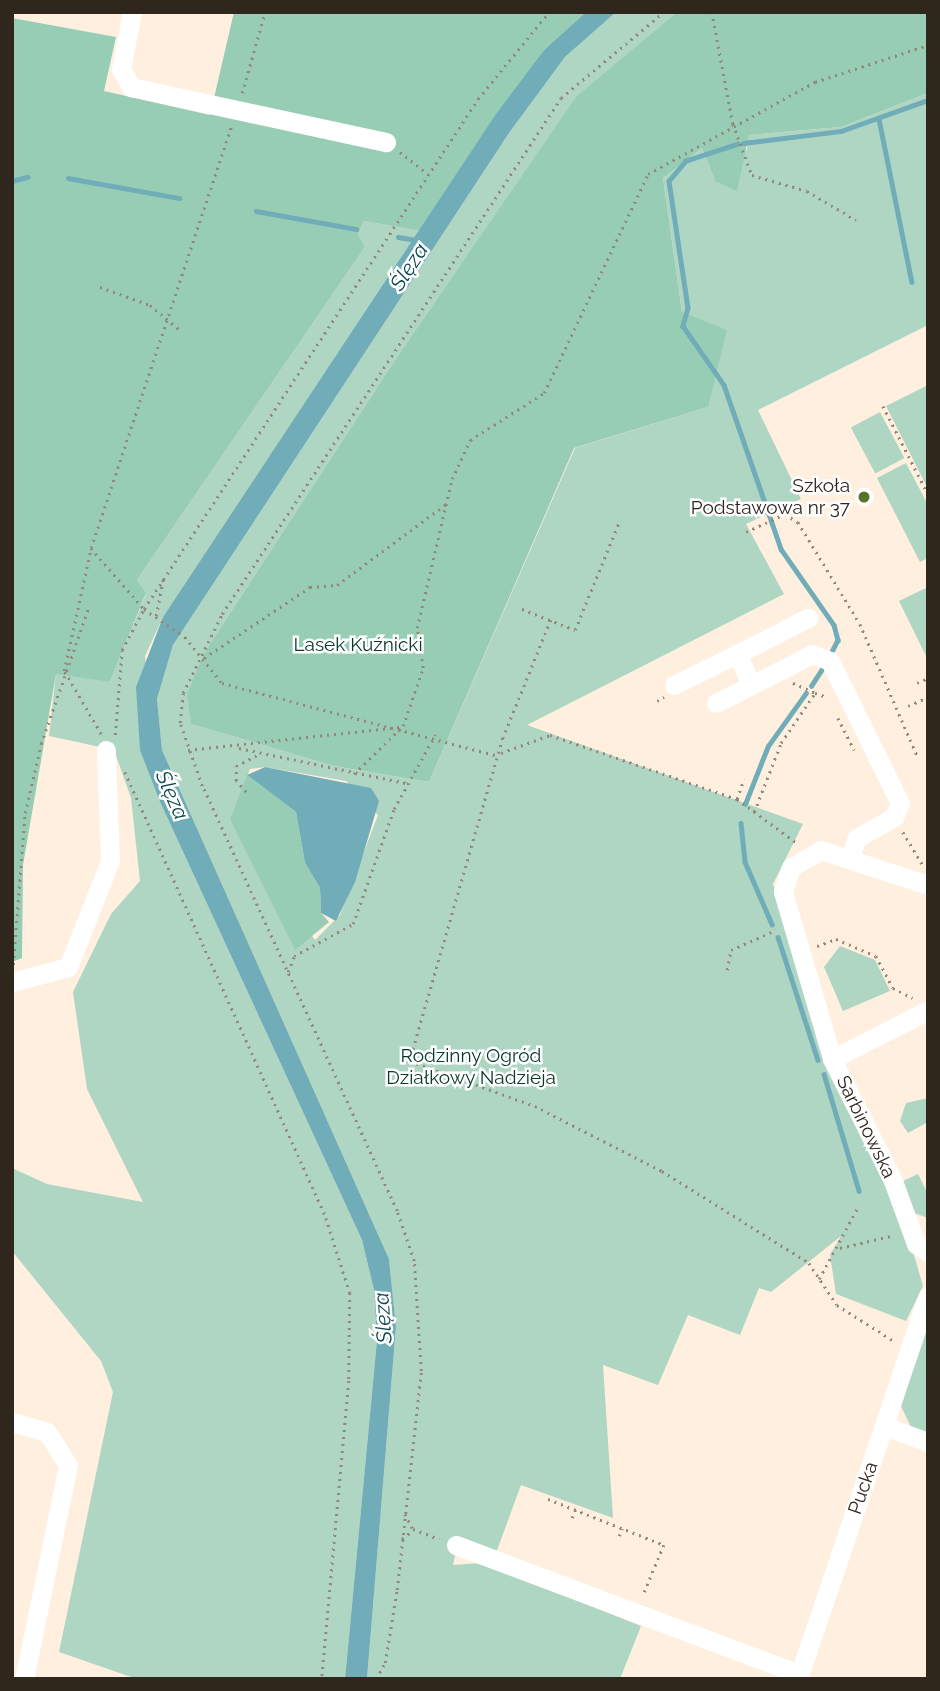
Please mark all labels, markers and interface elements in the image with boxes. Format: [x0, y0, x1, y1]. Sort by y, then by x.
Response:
water label: Ślęza [385, 239, 433, 295]
place label: Szkoła Podstawowa nr 37 [690, 475, 850, 519]
marker: Szkoła Podstawowa nr 37 [856, 489, 872, 505]
park label: Lasek Kuźnicki [293, 634, 423, 656]
water label: Ślęza [150, 767, 194, 823]
park label: Rodzinny Ogród Działkowy Nadzieja [386, 1045, 556, 1089]
street label: Sarbinowska [831, 1072, 901, 1182]
water label: Ślęza [369, 1292, 397, 1344]
street label: Pucka [843, 1459, 883, 1517]

